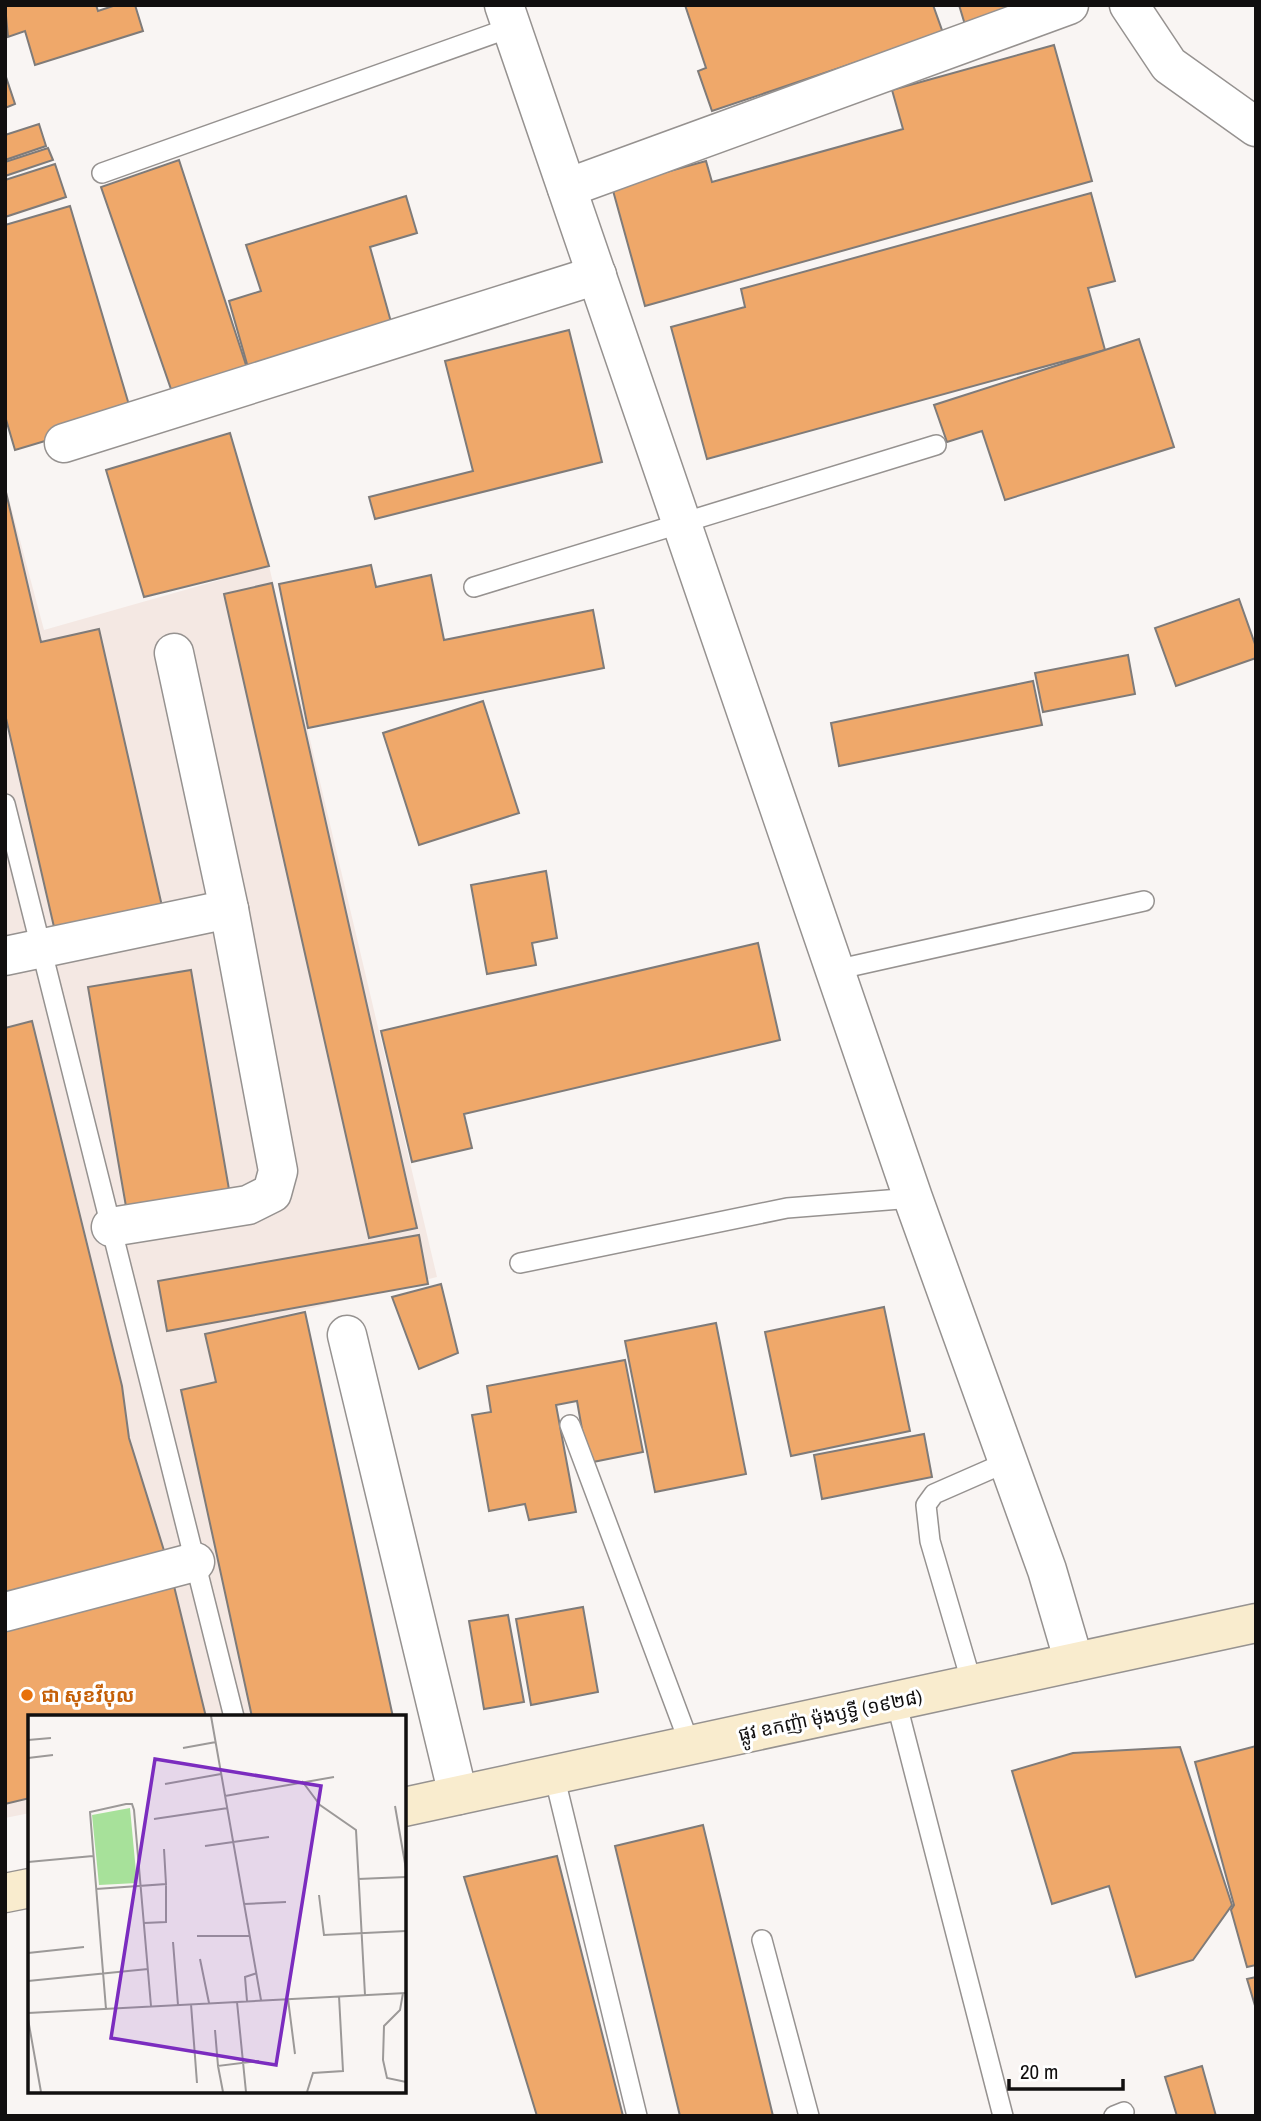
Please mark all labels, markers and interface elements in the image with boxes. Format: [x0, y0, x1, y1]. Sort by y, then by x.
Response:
place label: ជា សុខវីបុល [41, 1682, 134, 1708]
street label: ផ្លូវ ឧកញ៉ា ម៉ុងឫទ្ធី (១៩២៨) [736, 1683, 925, 1752]
marker: ជា សុខវីបុល [19, 1687, 35, 1703]
inset map [28, 1715, 406, 2093]
scale bar [1009, 2048, 1123, 2092]
text: 20 m [1020, 2057, 1058, 2086]

